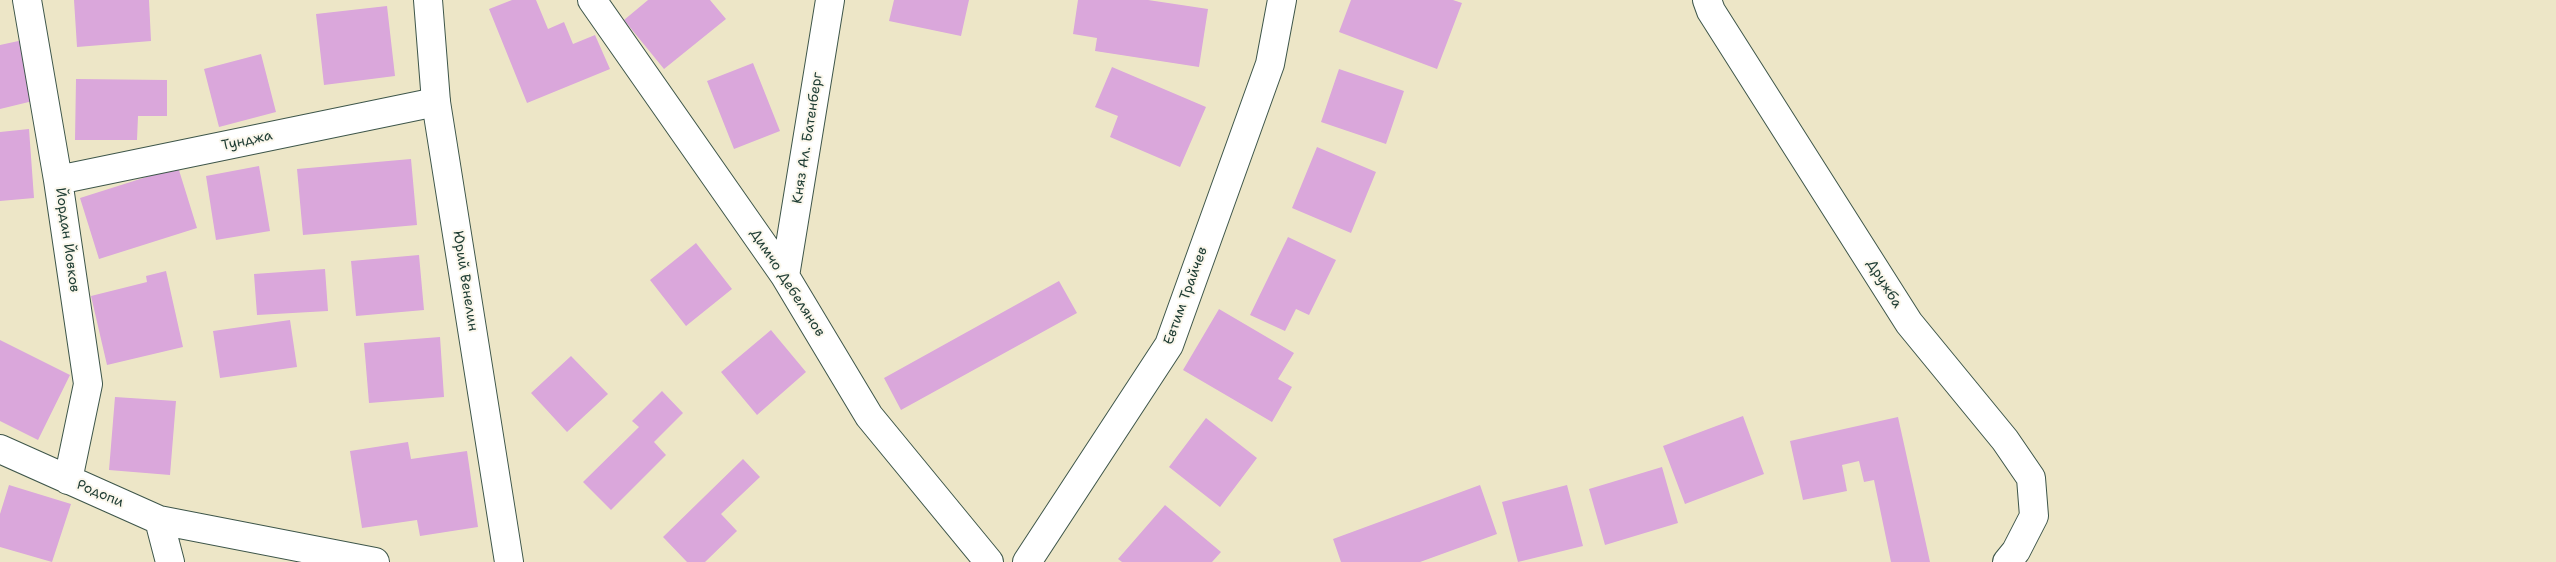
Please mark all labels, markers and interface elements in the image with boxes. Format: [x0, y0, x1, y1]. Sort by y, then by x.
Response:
street label: Княз Ал. Батенберг [789, 71, 827, 205]
street label: Тунджа [220, 127, 274, 155]
street label: Йордан Йовков [51, 187, 83, 293]
street label: Димчо Дебелянов [746, 226, 828, 340]
street label: Юрий Венелин [449, 230, 481, 332]
street label: Евтим Трайчев [1161, 245, 1211, 347]
street label: Дружба [1863, 257, 1905, 311]
street label: Родопи [74, 477, 126, 511]

